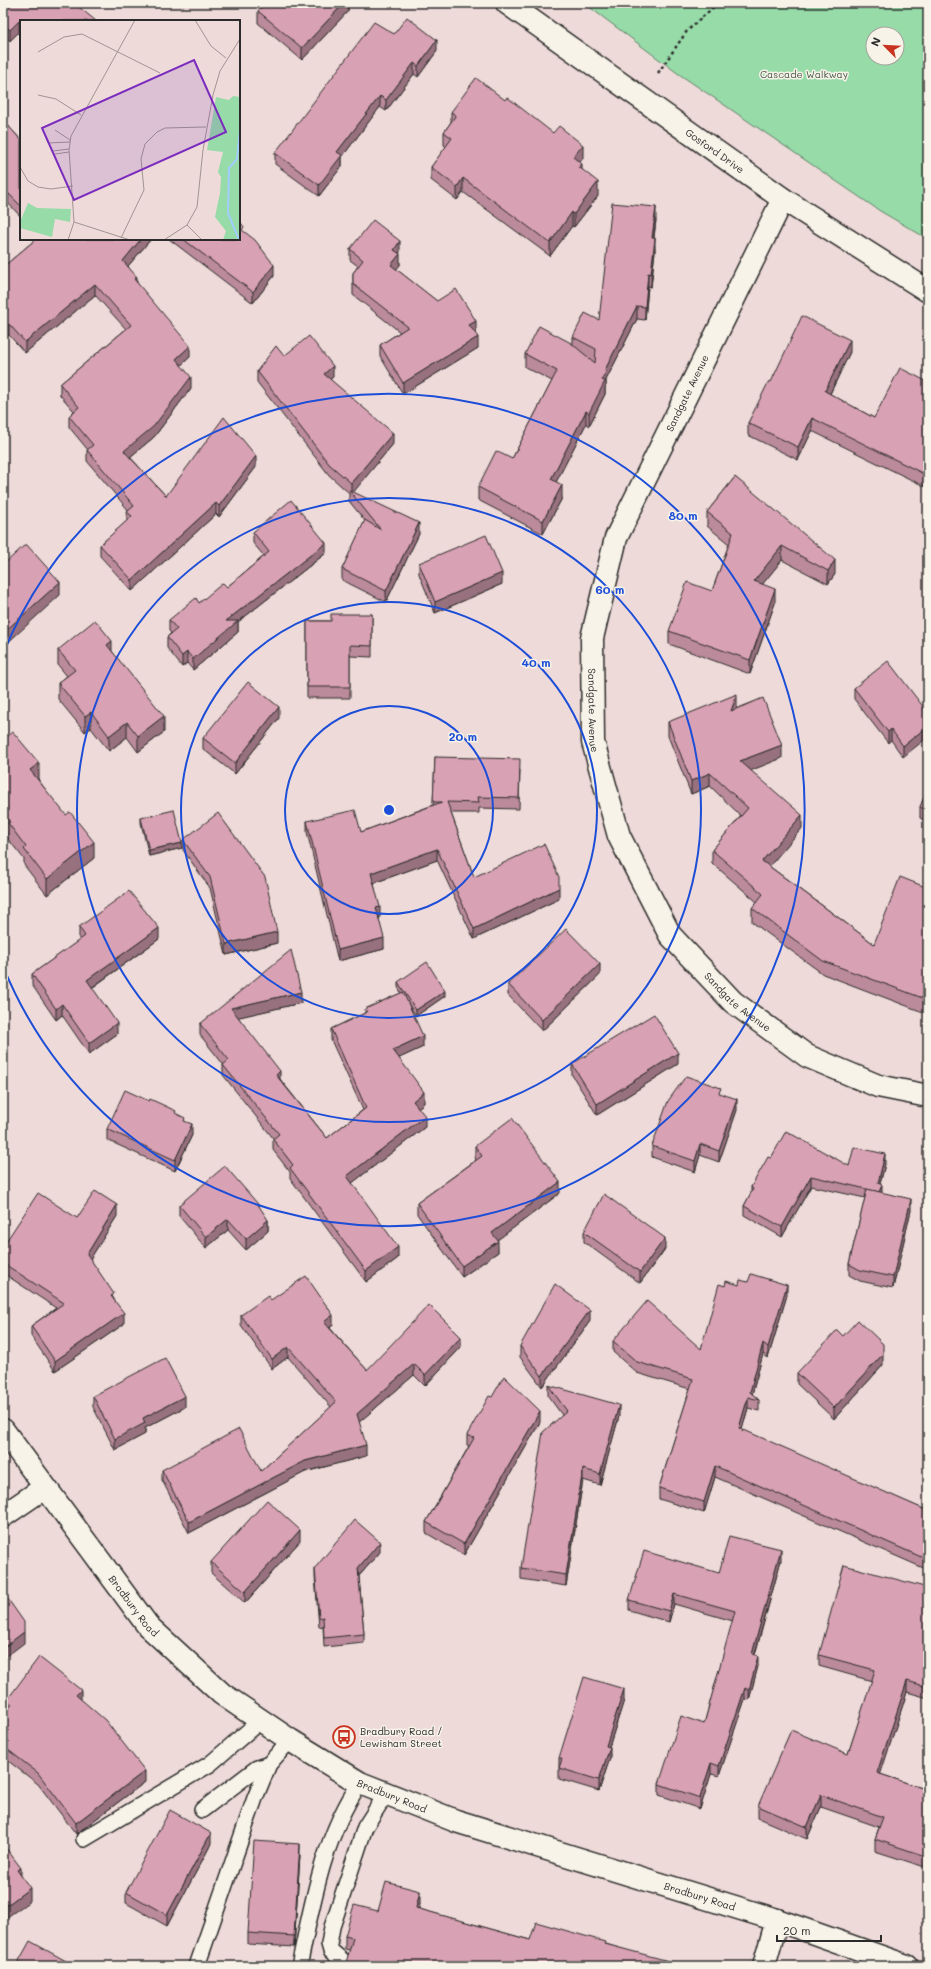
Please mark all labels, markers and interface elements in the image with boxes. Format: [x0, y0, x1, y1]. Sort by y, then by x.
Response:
inset map [20, 20, 240, 240]
north arrow [865, 26, 905, 66]
text: N [867, 35, 884, 49]
park label: Cascade Walkway [760, 67, 848, 81]
street label: Gosford Drive [683, 125, 747, 176]
street label: Sandgate Avenue [662, 352, 712, 434]
text: 80 m [668, 507, 698, 523]
text: 60 m [596, 581, 624, 597]
text: 40 m [521, 654, 551, 670]
street label: Sandgate Avenue [585, 668, 603, 754]
text: 20 m [449, 728, 477, 744]
centre of rings [382, 803, 396, 817]
street label: Sandgate Avenue [701, 969, 774, 1034]
street label: Bradbury Road [106, 1572, 162, 1639]
bus stop icon: Bradbury Road / Lewisham Street [331, 1724, 357, 1750]
place label: Bradbury Road / Lewisham Street [360, 1724, 442, 1750]
street label: Bradbury Road [355, 1776, 429, 1816]
street label: Bradbury Road [662, 1879, 737, 1914]
scale bar [777, 1917, 881, 1943]
text: 20 m [783, 1922, 811, 1938]

